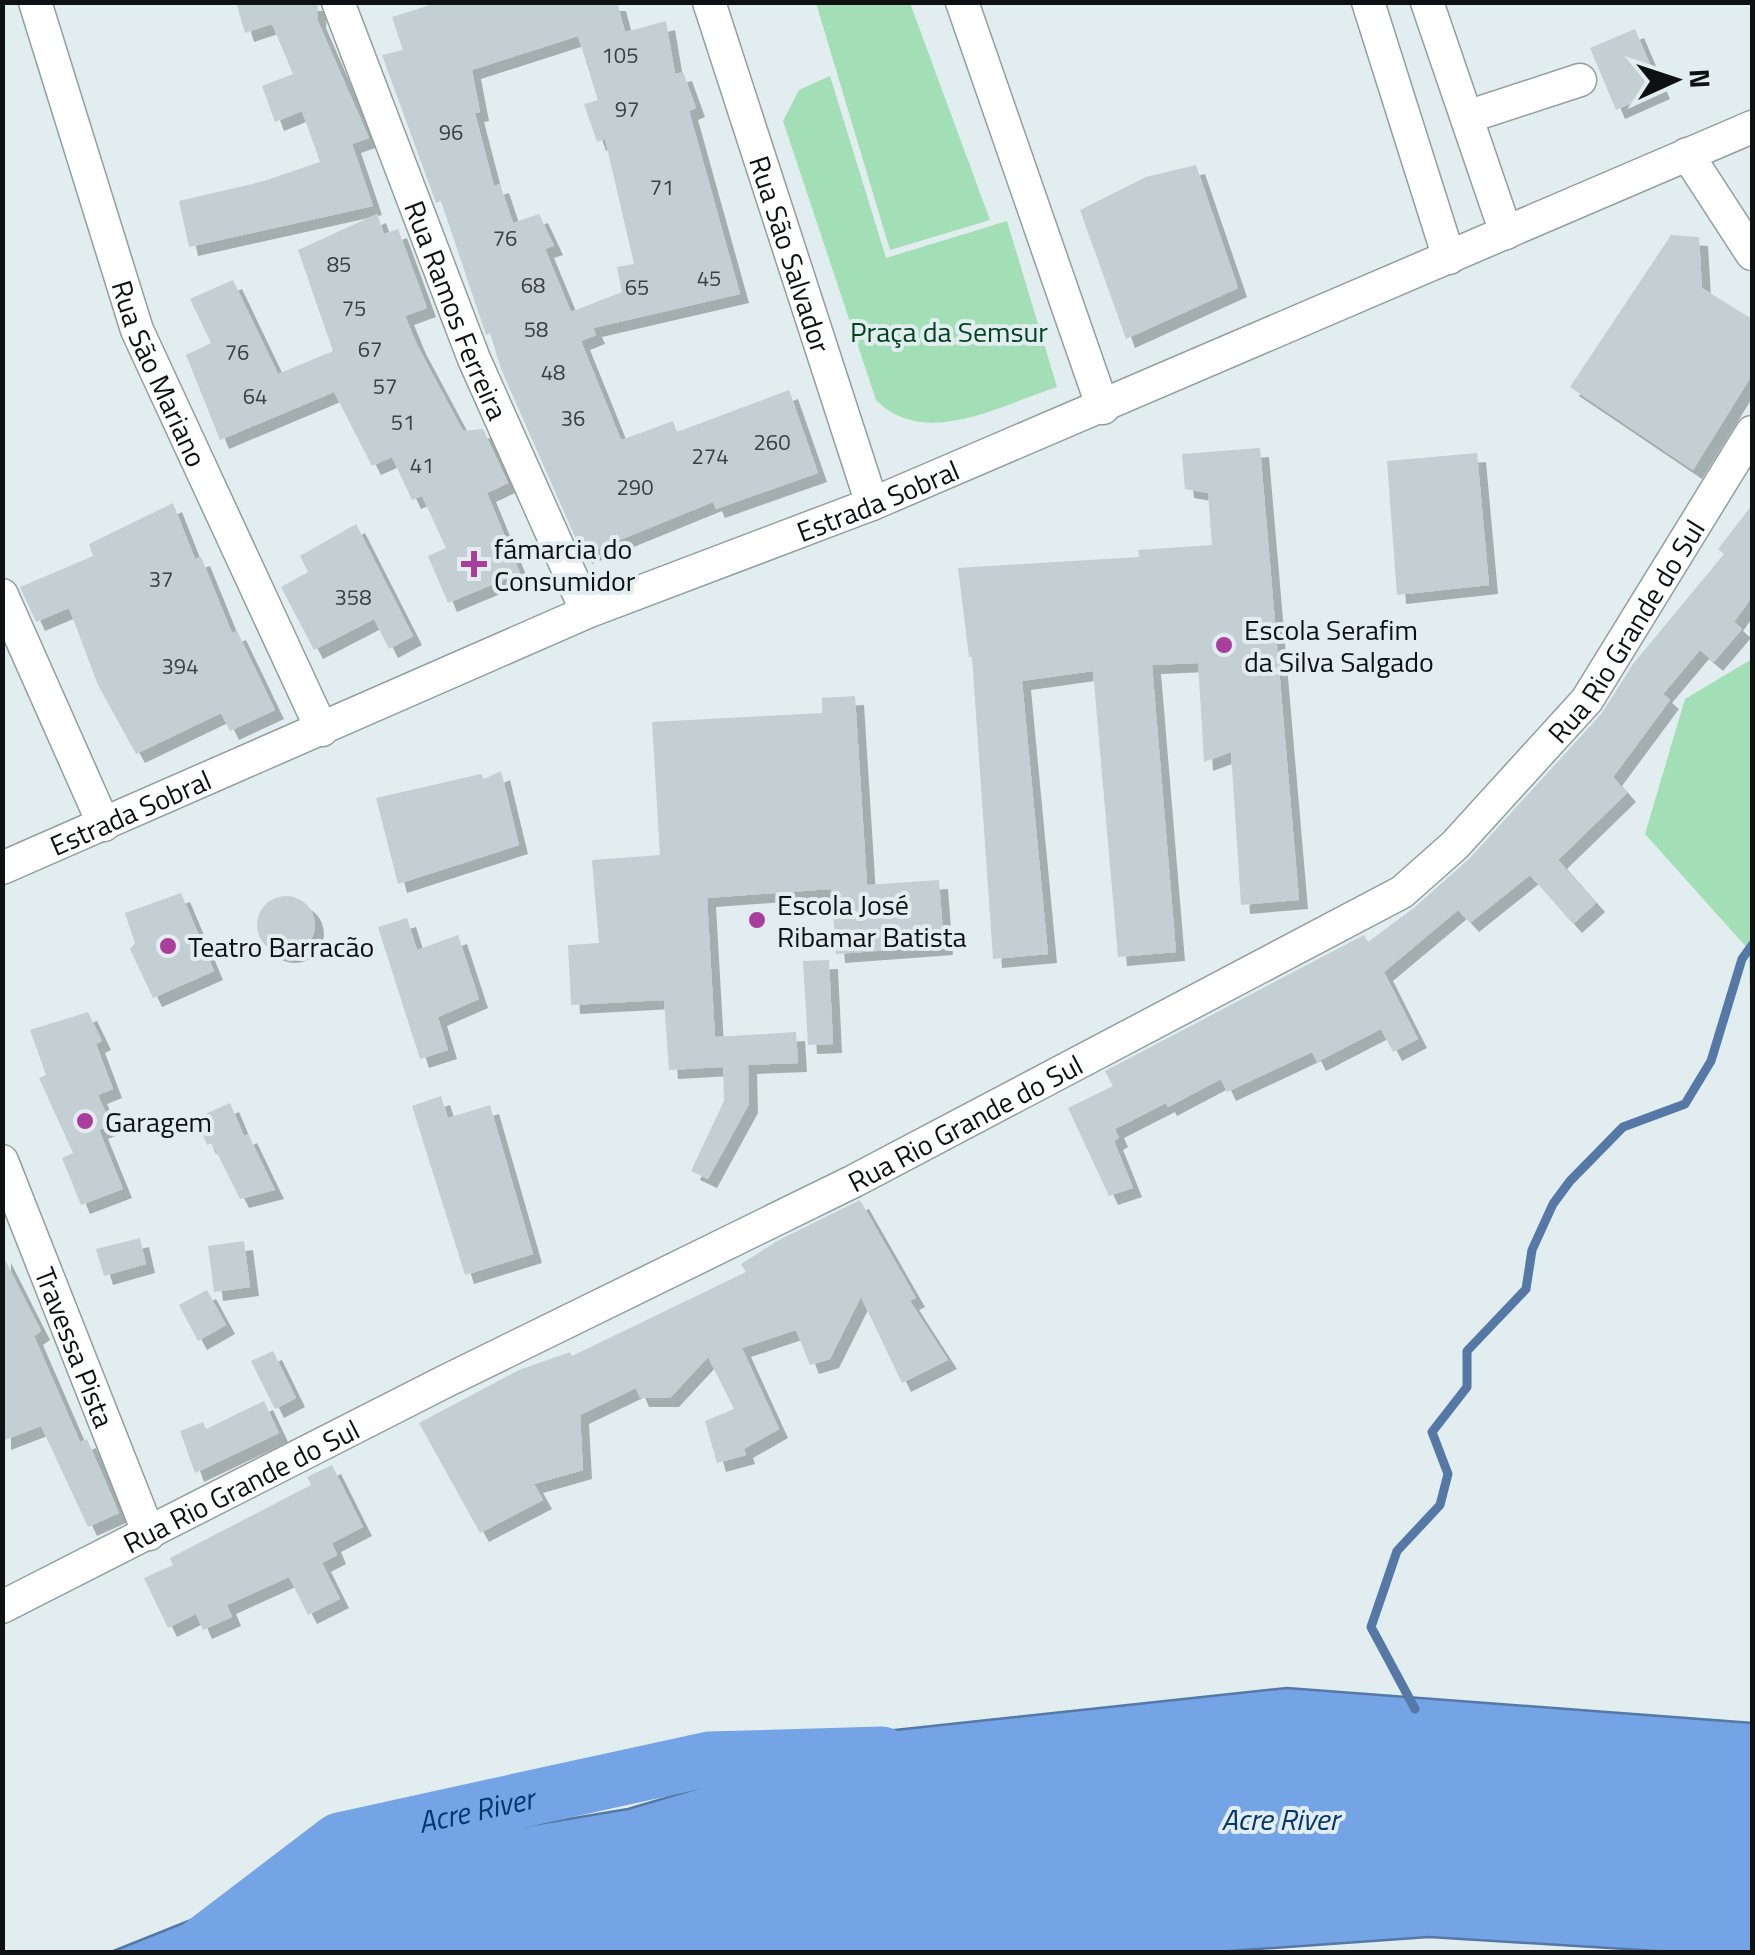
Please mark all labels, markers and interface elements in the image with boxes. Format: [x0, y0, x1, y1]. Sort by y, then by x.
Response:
north arrow [1625, 30, 1725, 130]
house number: 105 [602, 38, 638, 72]
text: N [1678, 68, 1722, 89]
house number: 97 [615, 92, 639, 126]
house number: 96 [439, 115, 463, 149]
street label: Rua São Salvador [739, 150, 843, 358]
house number: 71 [650, 170, 674, 204]
street label: Rua Ramos Ferreira [394, 194, 520, 426]
house number: 76 [493, 221, 517, 255]
house number: 85 [327, 247, 351, 281]
house number: 45 [697, 261, 721, 295]
house number: 68 [521, 268, 545, 302]
house number: 65 [625, 270, 649, 304]
street label: Rua São Mariano [101, 275, 219, 474]
house number: 75 [342, 291, 366, 325]
park label: Praça da Semsur [850, 310, 1048, 353]
house number: 58 [524, 312, 548, 346]
house number: 67 [358, 332, 382, 366]
house number: 76 [225, 335, 249, 369]
house number: 48 [541, 355, 565, 389]
house number: 57 [373, 369, 397, 403]
house number: 64 [243, 379, 267, 413]
house number: 36 [561, 401, 585, 435]
house number: 51 [391, 405, 415, 439]
house number: 260 [754, 425, 790, 459]
house number: 274 [692, 439, 728, 473]
house number: 41 [410, 448, 434, 482]
street label: Estrada Sobral [790, 448, 966, 552]
house number: 290 [617, 470, 653, 504]
street label: Rua Rio Grande do Sul [1537, 511, 1715, 752]
place label: fámarcia do Consumidor [494, 527, 636, 602]
marker: fámarcia do Consumidor [463, 553, 485, 575]
house number: 37 [149, 562, 173, 596]
house number: 358 [335, 580, 371, 614]
place label: Escola Serafim da Silva Salgado [1244, 608, 1434, 683]
marker: Escola Serafim da Silva Salgado [1213, 634, 1235, 656]
house number: 394 [162, 649, 198, 683]
street label: Estrada Sobral [43, 758, 218, 866]
place label: Escola José Ribamar Batista [777, 883, 967, 958]
marker: Escola José Ribamar Batista [746, 909, 768, 931]
place label: Teatro Barracão [188, 925, 374, 968]
marker: Teatro Barracão [157, 935, 179, 957]
street label: Rua Rio Grande do Sul [840, 1043, 1090, 1202]
place label: Garagem [105, 1100, 212, 1143]
marker: Garagem [74, 1110, 96, 1132]
street label: Travessa Pista [24, 1260, 126, 1434]
street label: Rua Rio Grande do Sul [115, 1407, 366, 1564]
water label: Acre River [413, 1774, 542, 1845]
water label: Acre River [1221, 1796, 1342, 1842]

